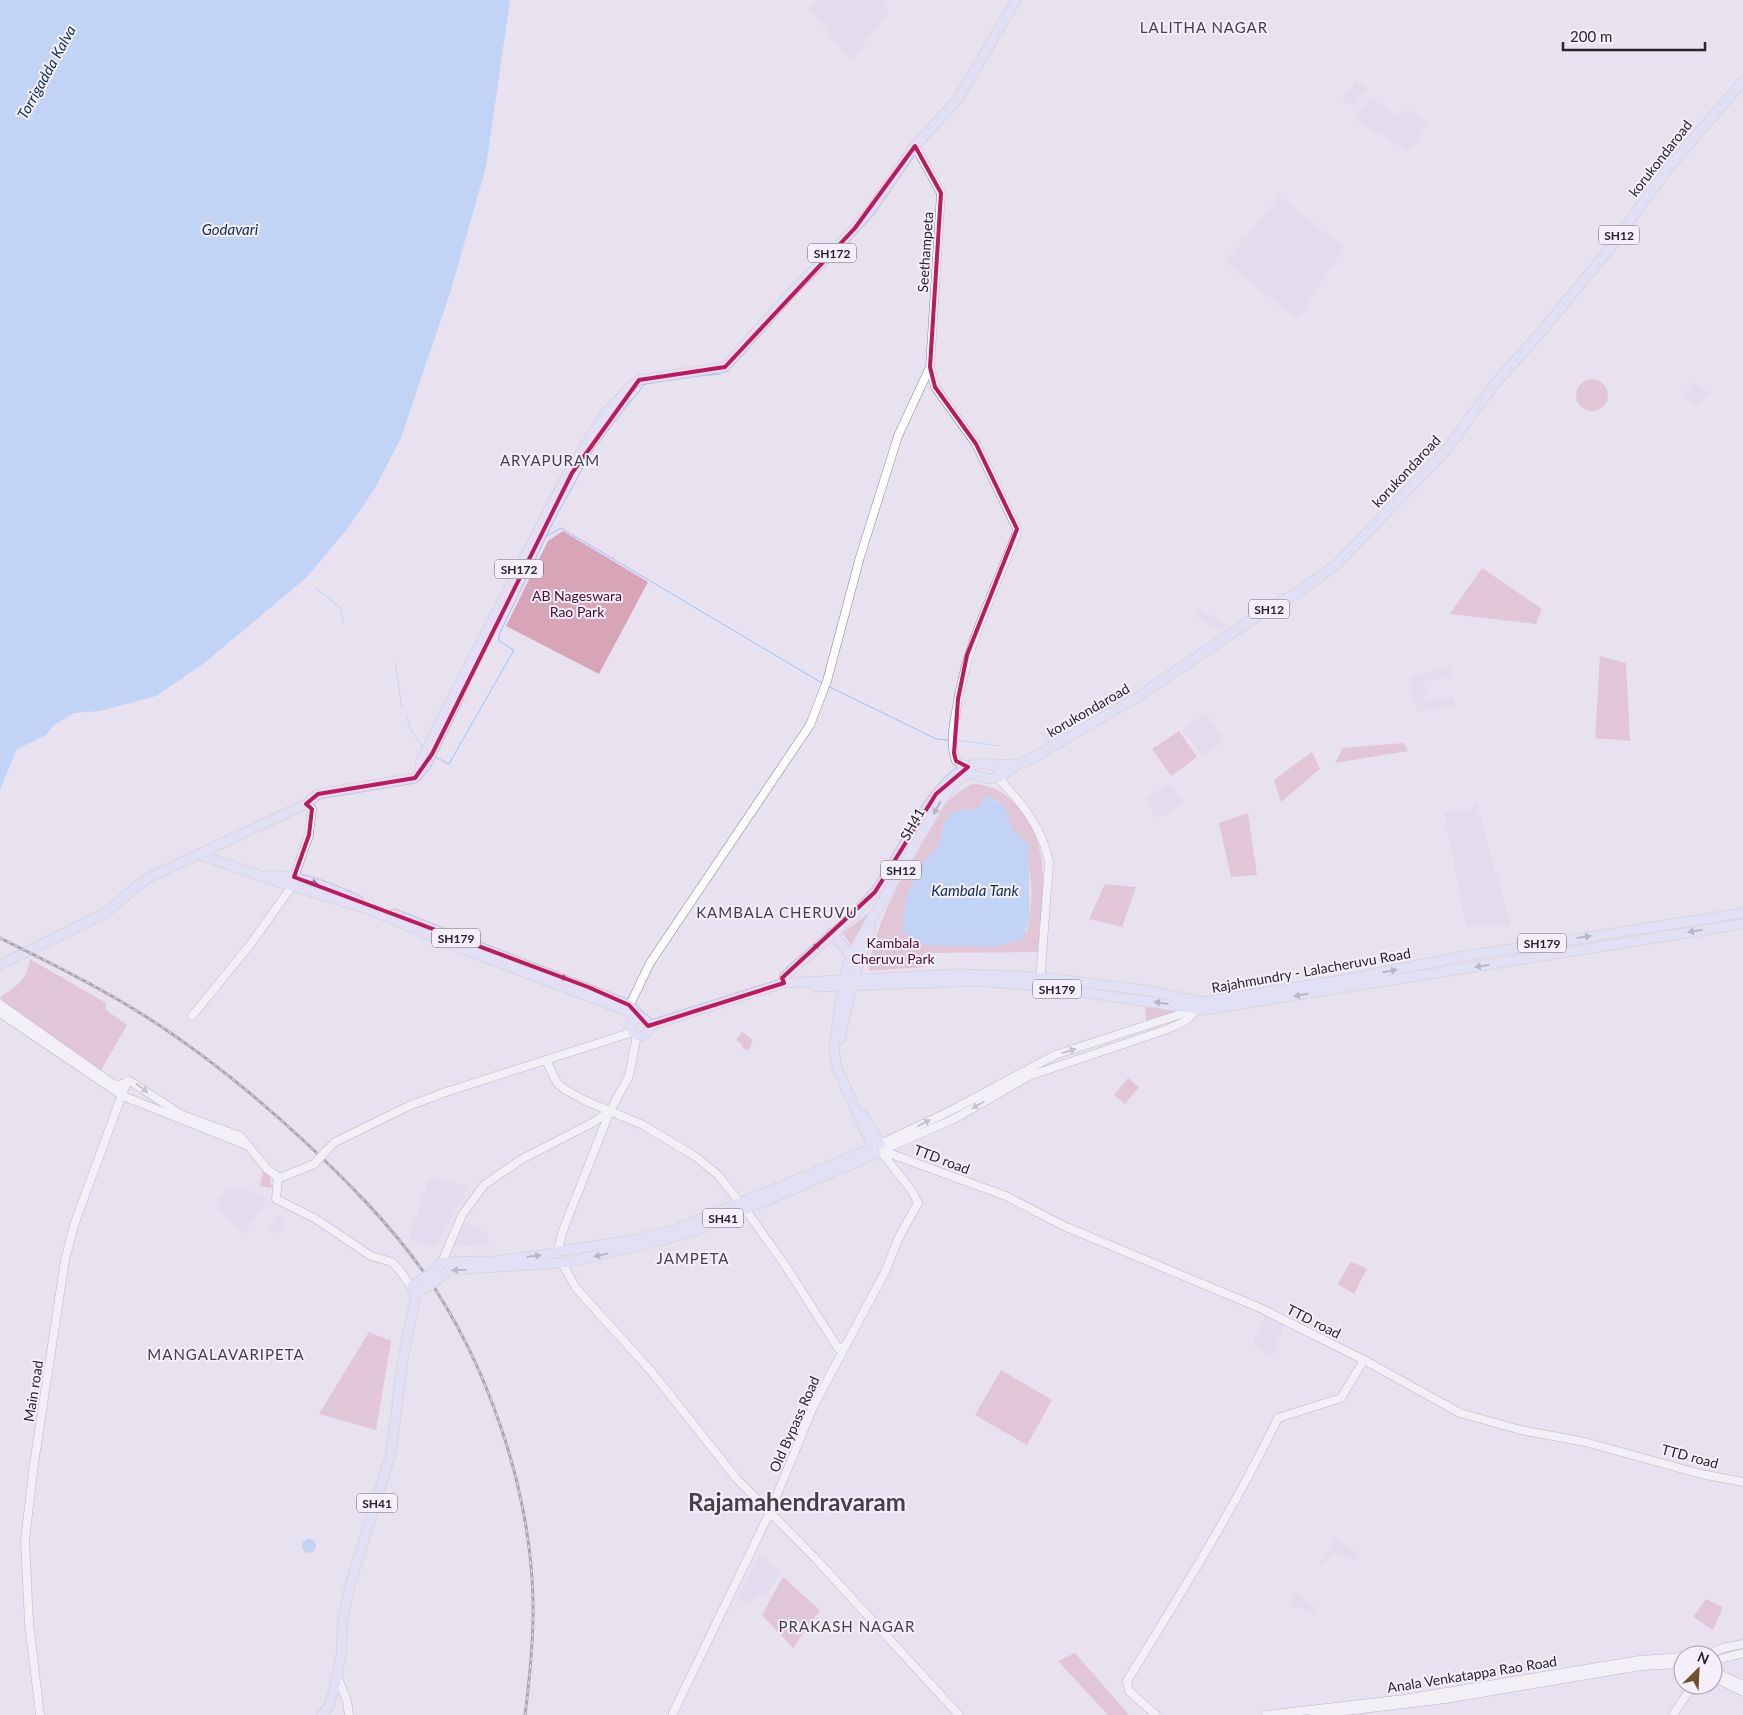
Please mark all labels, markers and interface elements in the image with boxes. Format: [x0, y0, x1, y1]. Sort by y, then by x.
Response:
district label: LALITHA NAGAR [1140, 18, 1268, 36]
scale bar [1563, 20, 1706, 52]
water label: Torrigadda Kalva [13, 22, 79, 122]
text: 200 m [1570, 27, 1612, 45]
street label: korukondaroad [1625, 116, 1695, 200]
street label: Seethampeta [914, 211, 936, 293]
water label: Godavari [202, 220, 259, 238]
road number: SH12 [1599, 226, 1639, 244]
road number: SH172 [808, 244, 856, 262]
street label: korukondaroad [1368, 431, 1444, 511]
district label: ARYAPURAM [500, 451, 600, 469]
road number: SH172 [495, 560, 543, 578]
park label: AB Nageswara Rao Park [532, 587, 622, 620]
road number: SH12 [1249, 600, 1289, 618]
street label: korukondaroad [1044, 680, 1132, 740]
one-way arrow [933, 800, 941, 815]
street label: SH41 [896, 805, 928, 843]
road number: SH12 [881, 860, 921, 880]
one-way arrow [303, 878, 318, 886]
water label: Kambala Tank [931, 881, 1020, 899]
district label: KAMBALA CHERUVU [696, 903, 858, 921]
road number: SH179 [432, 928, 480, 948]
one-way arrow [1687, 928, 1703, 936]
one-way arrow [1577, 932, 1593, 940]
park label: Kambala Cheruvu Park [851, 934, 936, 967]
road number: SH179 [1518, 934, 1566, 952]
one-way arrow [809, 942, 821, 954]
street label: Rajahmundry - Lalacheruvu Road [1210, 944, 1412, 996]
one-way arrow [1474, 962, 1490, 970]
one-way arrow [1382, 966, 1398, 974]
one-way arrow [553, 974, 568, 981]
road number: SH179 [1033, 980, 1081, 999]
one-way arrow [1293, 991, 1309, 999]
one-way arrow [1153, 999, 1169, 1007]
one-way arrow [1062, 1047, 1077, 1055]
one-way arrow [135, 1083, 149, 1093]
one-way arrow [971, 1101, 985, 1109]
one-way arrow [917, 1119, 931, 1127]
street label: TTD road [912, 1141, 972, 1177]
road number: SH41 [703, 1208, 743, 1228]
district label: JAMPETA [657, 1249, 729, 1267]
one-way arrow [593, 1251, 609, 1259]
one-way arrow [526, 1252, 542, 1260]
one-way arrow [451, 1266, 467, 1274]
street label: TTD road [1284, 1300, 1344, 1342]
district label: MANGALAVARIPETA [147, 1345, 305, 1363]
street label: Main road [20, 1359, 46, 1423]
street label: Old Bypass Road [765, 1373, 823, 1475]
street label: TTD road [1660, 1440, 1720, 1472]
district label: Rajamahendravaram [688, 1487, 906, 1516]
road number: SH41 [357, 1494, 397, 1512]
district label: PRAKASH NAGAR [779, 1617, 915, 1635]
north arrow [1673, 1645, 1723, 1695]
text: N [1695, 1648, 1712, 1668]
street label: Anala Venkatappa Rao Road [1386, 1652, 1558, 1696]

